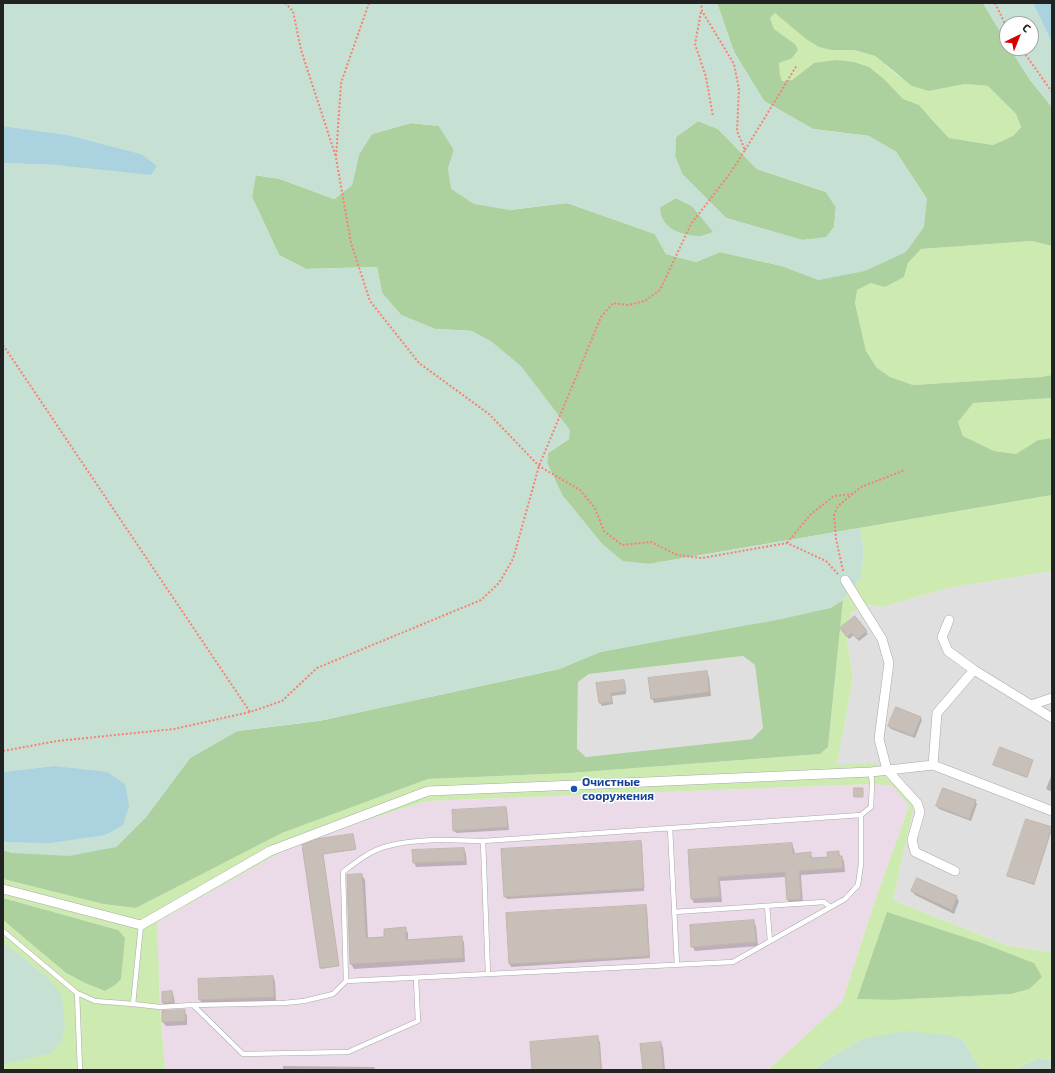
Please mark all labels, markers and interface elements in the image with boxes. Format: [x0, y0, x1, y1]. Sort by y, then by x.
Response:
north arrow [999, 16, 1039, 56]
text: С [1020, 21, 1034, 35]
place label: Очистные сооружения [582, 775, 654, 803]
marker: Очистные сооружения [569, 784, 579, 794]

